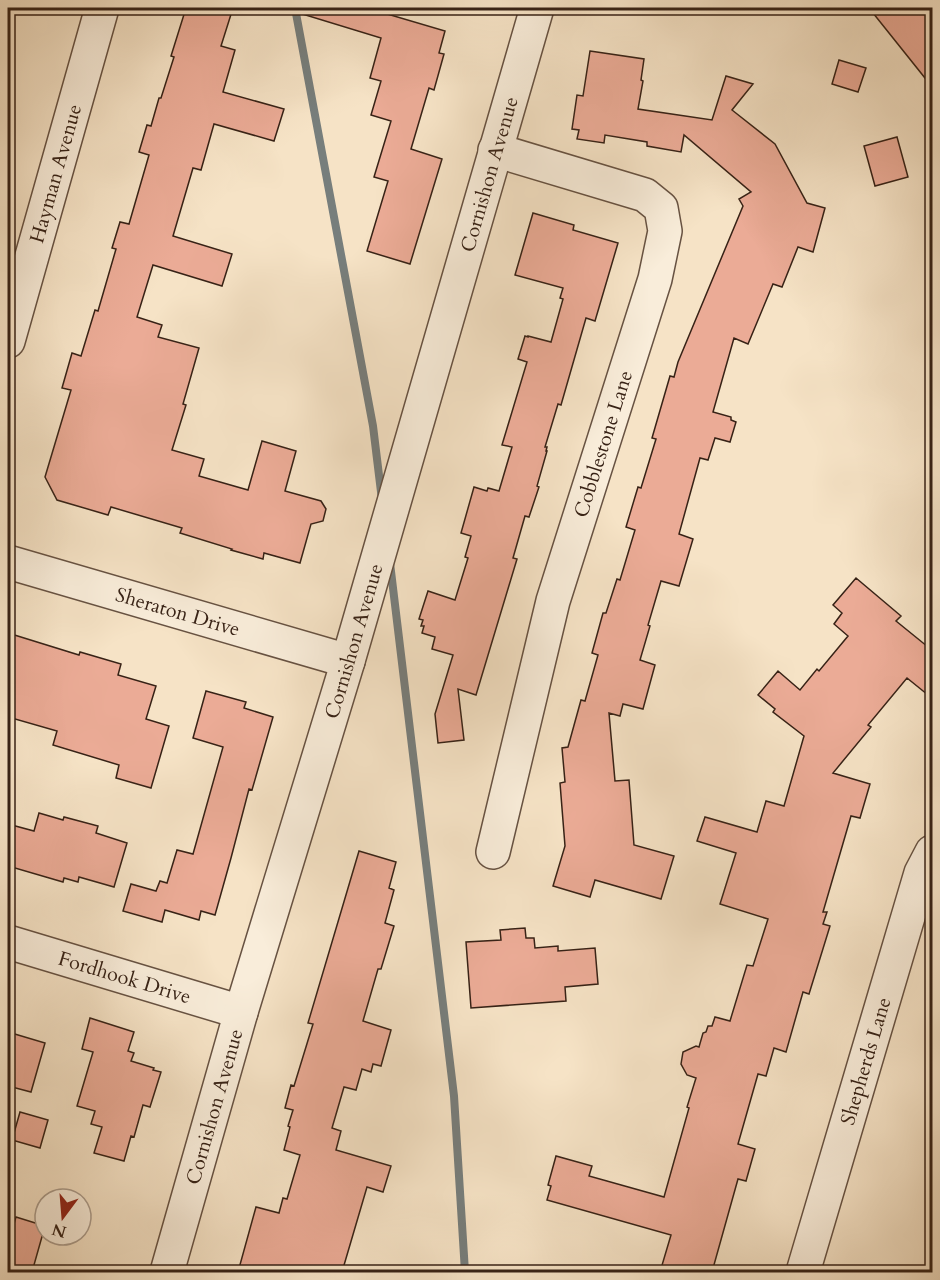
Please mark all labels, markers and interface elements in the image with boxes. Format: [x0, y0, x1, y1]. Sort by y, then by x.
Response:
street label: Cornishon Avenue [454, 94, 525, 255]
street label: Hayman Avenue [23, 101, 88, 246]
street label: Cobblestone Lane [567, 367, 639, 521]
street label: Cornishon Avenue [318, 560, 390, 722]
street label: Sheraton Drive [112, 581, 243, 643]
street label: Fordhook Drive [55, 945, 194, 1010]
street label: Shepherds Lane [834, 994, 898, 1128]
street label: Cornishon Avenue [180, 1026, 250, 1188]
north arrow [33, 1187, 93, 1247]
text: N [49, 1218, 69, 1243]

